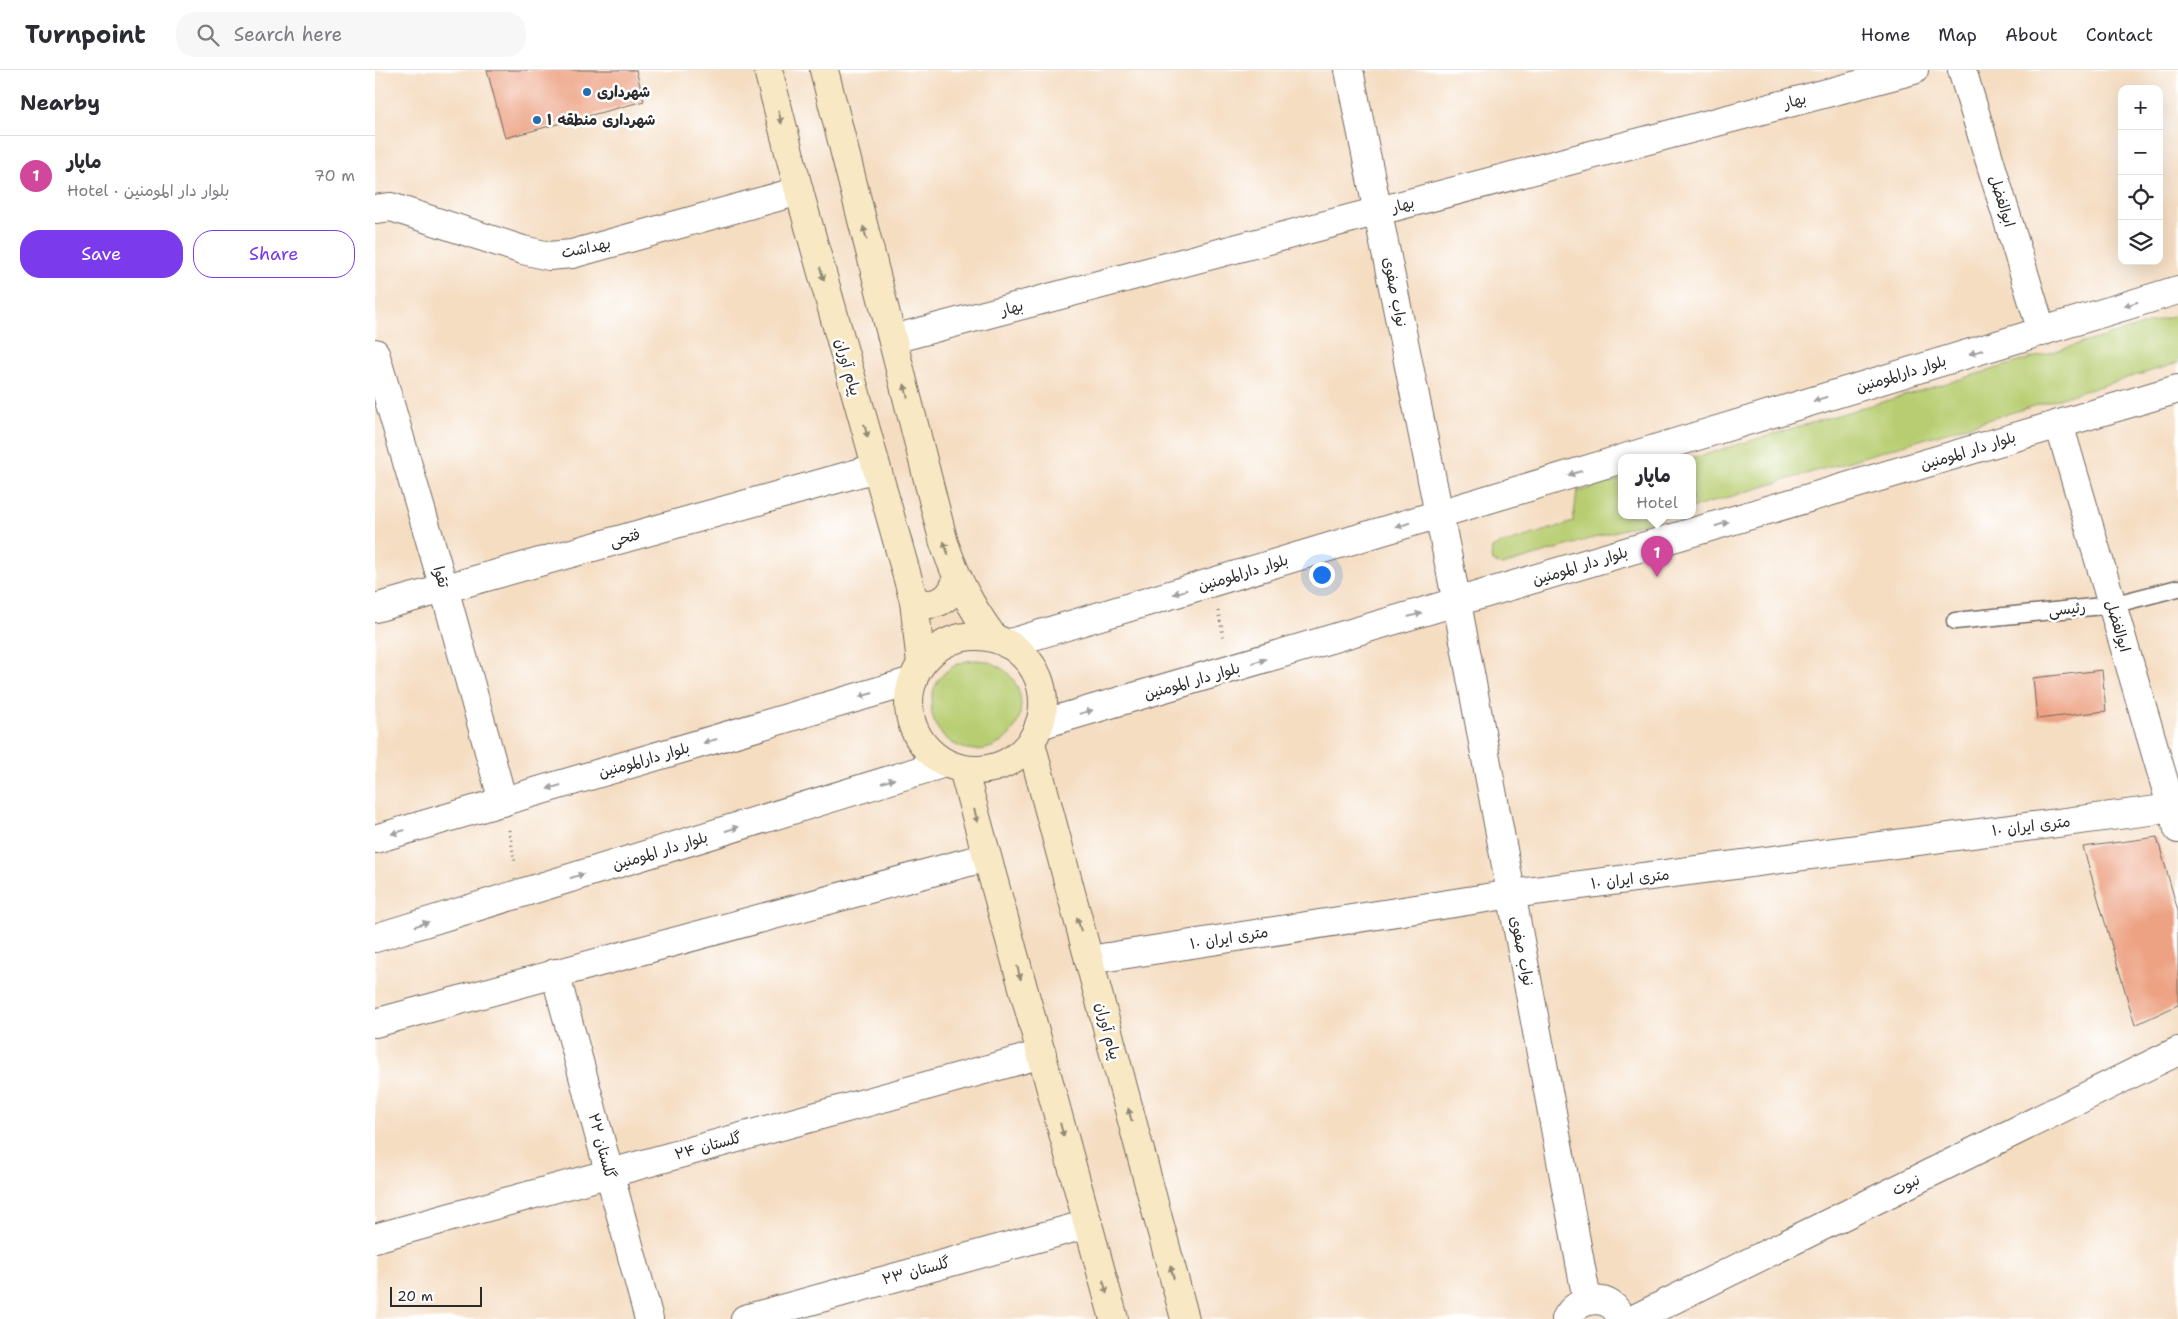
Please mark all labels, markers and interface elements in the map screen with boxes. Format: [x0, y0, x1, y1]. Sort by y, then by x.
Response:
search box [176, 12, 526, 57]
text: Turnpoint [25, 19, 146, 51]
icon: search [194, 21, 222, 49]
text: Search here [234, 22, 342, 47]
text: Home [1861, 23, 1910, 47]
text: Map [1938, 23, 1977, 47]
text: About [2005, 23, 2058, 47]
text: Contact [2086, 23, 2153, 47]
place label: شهرداری [597, 82, 650, 102]
map controls [2118, 85, 2163, 265]
button: + [2118, 85, 2163, 130]
marker: شهرداری [581, 86, 593, 98]
street label: بهار [1780, 88, 1809, 114]
text: Nearby [20, 89, 100, 117]
place label: شهرداری منطقه ۱ [547, 110, 655, 130]
one-way arrow [776, 110, 784, 125]
marker: شهرداری منطقه ۱ [531, 114, 543, 126]
button: − [2118, 130, 2163, 175]
text: ماپار [67, 149, 101, 174]
text: 1 [32, 165, 40, 186]
text: 70 m [314, 165, 355, 186]
street label: ابوالفضل [1985, 173, 2019, 229]
button: locate [2118, 175, 2163, 220]
text: Hotel · بلوار دار المومنین [67, 180, 229, 201]
street label: بهار [1388, 192, 1417, 218]
button: layers [2118, 220, 2163, 265]
one-way arrow [860, 226, 868, 241]
button: Save [20, 230, 183, 278]
button: Share [193, 230, 355, 278]
street label: بهداشت [559, 233, 613, 263]
street label: نواب صفوی [1378, 255, 1412, 329]
one-way arrow [818, 267, 826, 282]
street label: بهار [997, 295, 1026, 321]
one-way arrow [2124, 301, 2139, 309]
street label: پیام آوران [829, 336, 866, 398]
one-way arrow [1968, 348, 1983, 356]
street label: بلوار دارالمومنین [1853, 351, 1949, 397]
one-way arrow [902, 383, 910, 398]
one-way arrow [1813, 395, 1828, 403]
one-way arrow [862, 423, 870, 438]
street label: بلوار دار المومنین [1918, 427, 2018, 475]
popup [1618, 454, 1696, 519]
text: ماپار [1636, 463, 1671, 488]
one-way arrow [1568, 470, 1583, 478]
text: Hotel [1636, 492, 1678, 513]
one-way arrow [1714, 520, 1729, 528]
one-way arrow [1395, 522, 1410, 530]
street label: فتحی [607, 524, 643, 552]
pin: 1 [1641, 536, 1673, 577]
one-way arrow [942, 540, 950, 555]
street label: بلوار دار المومنین [1530, 542, 1630, 590]
street label: بلوار دارالمومنین [1195, 550, 1291, 596]
your location [1309, 562, 1335, 588]
street label: تقوا [428, 564, 454, 591]
one-way arrow [1173, 588, 1188, 596]
street label: رئیسی [2047, 597, 2087, 621]
street label: ابوالفضل [2101, 598, 2135, 654]
one-way arrow [1407, 611, 1422, 619]
one-way arrow [1251, 657, 1267, 665]
street label: بلوار دار المومنین [1142, 658, 1242, 704]
one-way arrow [858, 691, 873, 699]
one-way arrow [1079, 707, 1094, 715]
street label: بلوار دارالمومنین [596, 737, 692, 783]
one-way arrow [702, 737, 717, 745]
one-way arrow [880, 777, 895, 784]
one-way arrow [546, 783, 561, 791]
one-way arrow [972, 809, 980, 824]
street label: ۱۰ متری ایران [1991, 811, 2071, 841]
one-way arrow [725, 824, 740, 832]
street label: بلوار دار المومنین [610, 827, 710, 875]
one-way arrow [391, 829, 406, 837]
street label: ۱۰ متری ایران [1590, 864, 1670, 894]
one-way arrow [570, 872, 585, 880]
street label: نواب صفوی [1505, 914, 1539, 988]
one-way arrow [1075, 917, 1083, 932]
one-way arrow [414, 919, 429, 927]
street label: ۱۰ متری ایران [1188, 922, 1270, 954]
one-way arrow [1015, 966, 1023, 981]
street label: پیام آوران [1090, 1000, 1125, 1062]
one-way arrow [1126, 1107, 1134, 1122]
street label: گلستان ۲۲ [584, 1111, 620, 1181]
one-way arrow [1059, 1122, 1067, 1137]
street label: گلستان ۲۴ [672, 1127, 744, 1165]
street label: نبوت [1889, 1170, 1923, 1200]
street label: گلستان ۲۳ [880, 1252, 952, 1290]
one-way arrow [1168, 1264, 1176, 1279]
one-way arrow [1101, 1279, 1109, 1294]
scale bar [390, 1284, 483, 1307]
text: 20 m [397, 1287, 433, 1305]

